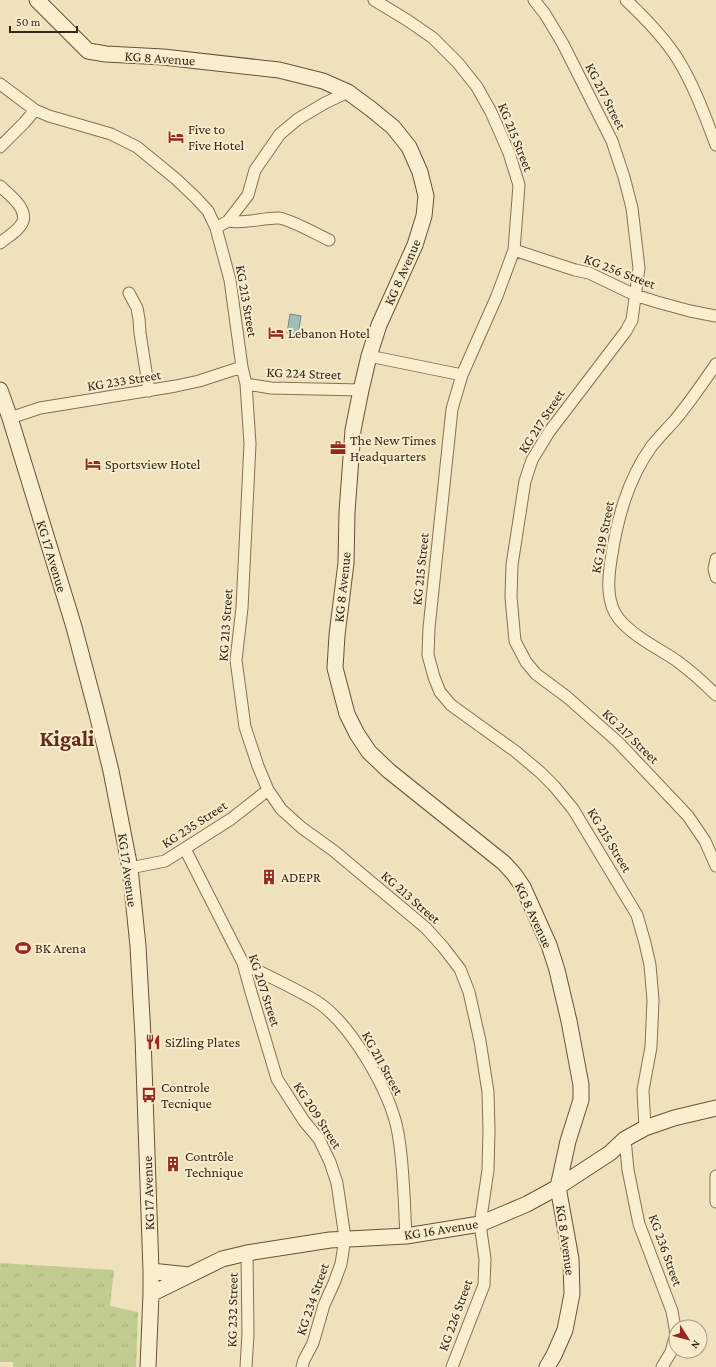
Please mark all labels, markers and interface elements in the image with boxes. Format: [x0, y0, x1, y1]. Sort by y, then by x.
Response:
scale bar [10, 8, 77, 34]
text: 50 m [16, 15, 41, 29]
street label: KG 8 Avenue [124, 48, 196, 68]
street label: KG 217 Street [582, 60, 630, 132]
street label: KG 215 Street [495, 100, 537, 174]
place label: Five to Five Hotel [188, 121, 244, 153]
hotel icon: Five to Five Hotel [167, 128, 185, 146]
street label: KG 8 Avenue [380, 236, 424, 308]
street label: KG 256 Street [582, 250, 658, 292]
street label: KG 213 Street [233, 264, 261, 339]
hotel icon: Lebanon Hotel [267, 324, 285, 342]
place label: Lebanon Hotel [288, 325, 370, 341]
street label: KG 224 Street [266, 364, 342, 382]
street label: KG 233 Street [86, 366, 163, 394]
street label: KG 217 Street [515, 386, 568, 456]
place label: The New Times Headquarters [350, 432, 436, 464]
office icon: The New Times Headquarters [329, 439, 347, 457]
hotel icon: Sportsview Hotel [84, 455, 102, 473]
place label: Sportsview Hotel [105, 456, 201, 472]
street label: KG 219 Street [587, 499, 617, 574]
street label: KG 17 Avenue [33, 518, 71, 594]
street label: KG 215 Street [408, 532, 432, 606]
street label: KG 8 Avenue [330, 551, 354, 623]
street label: KG 213 Street [214, 588, 236, 662]
street label: KG 217 Street [599, 705, 663, 767]
district label: Kigali [40, 726, 95, 751]
street label: KG 235 Street [158, 797, 230, 851]
street label: KG 215 Street [584, 805, 636, 876]
street label: KG 17 Avenue [115, 832, 141, 908]
street label: KG 213 Street [378, 867, 444, 927]
building icon: ADEPR [260, 868, 278, 886]
place label: ADEPR [281, 869, 321, 885]
street label: KG 8 Avenue [512, 880, 556, 950]
sports icon: BK Arena [14, 939, 32, 957]
place label: BK Arena [35, 940, 87, 956]
street label: KG 207 Street [246, 952, 284, 1029]
street label: KG 211 Street [359, 1028, 407, 1098]
restaurant icon: SiZling Plates [144, 1033, 162, 1051]
place label: SiZling Plates [165, 1034, 240, 1050]
place label: Controle Tecnique [161, 1079, 212, 1111]
street label: KG 209 Street [290, 1079, 346, 1152]
bus stop icon: Controle Tecnique [140, 1086, 158, 1104]
place label: Contrôle Technique [185, 1148, 243, 1180]
building icon: Contrôle Technique [164, 1155, 182, 1173]
street label: KG 17 Avenue [139, 1156, 157, 1230]
street label: KG 8 Avenue [553, 1204, 579, 1276]
street label: KG 236 Street [646, 1212, 687, 1288]
street label: KG 16 Avenue [403, 1215, 479, 1243]
street label: KG 234 Street [292, 1260, 332, 1337]
street label: KG 232 Street [223, 1272, 241, 1348]
street label: KG 226 Street [435, 1277, 476, 1353]
north arrow [668, 1319, 708, 1359]
text: N [689, 1338, 703, 1352]

